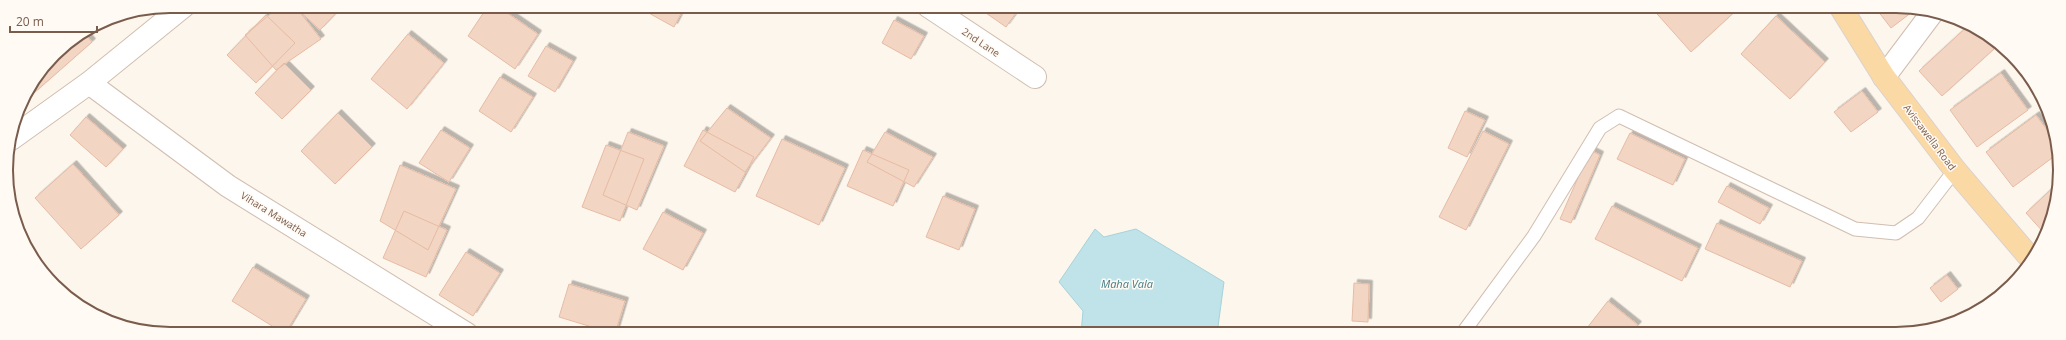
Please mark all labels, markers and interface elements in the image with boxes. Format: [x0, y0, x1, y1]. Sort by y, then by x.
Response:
scale bar [10, 8, 97, 34]
text: 20 m [16, 13, 44, 30]
street label: 2nd Lane [959, 24, 1003, 60]
street label: Avissawella Road [1901, 101, 1959, 173]
street label: Vihara Mawatha [238, 188, 310, 240]
water label: Maha Vala [1101, 276, 1153, 291]

